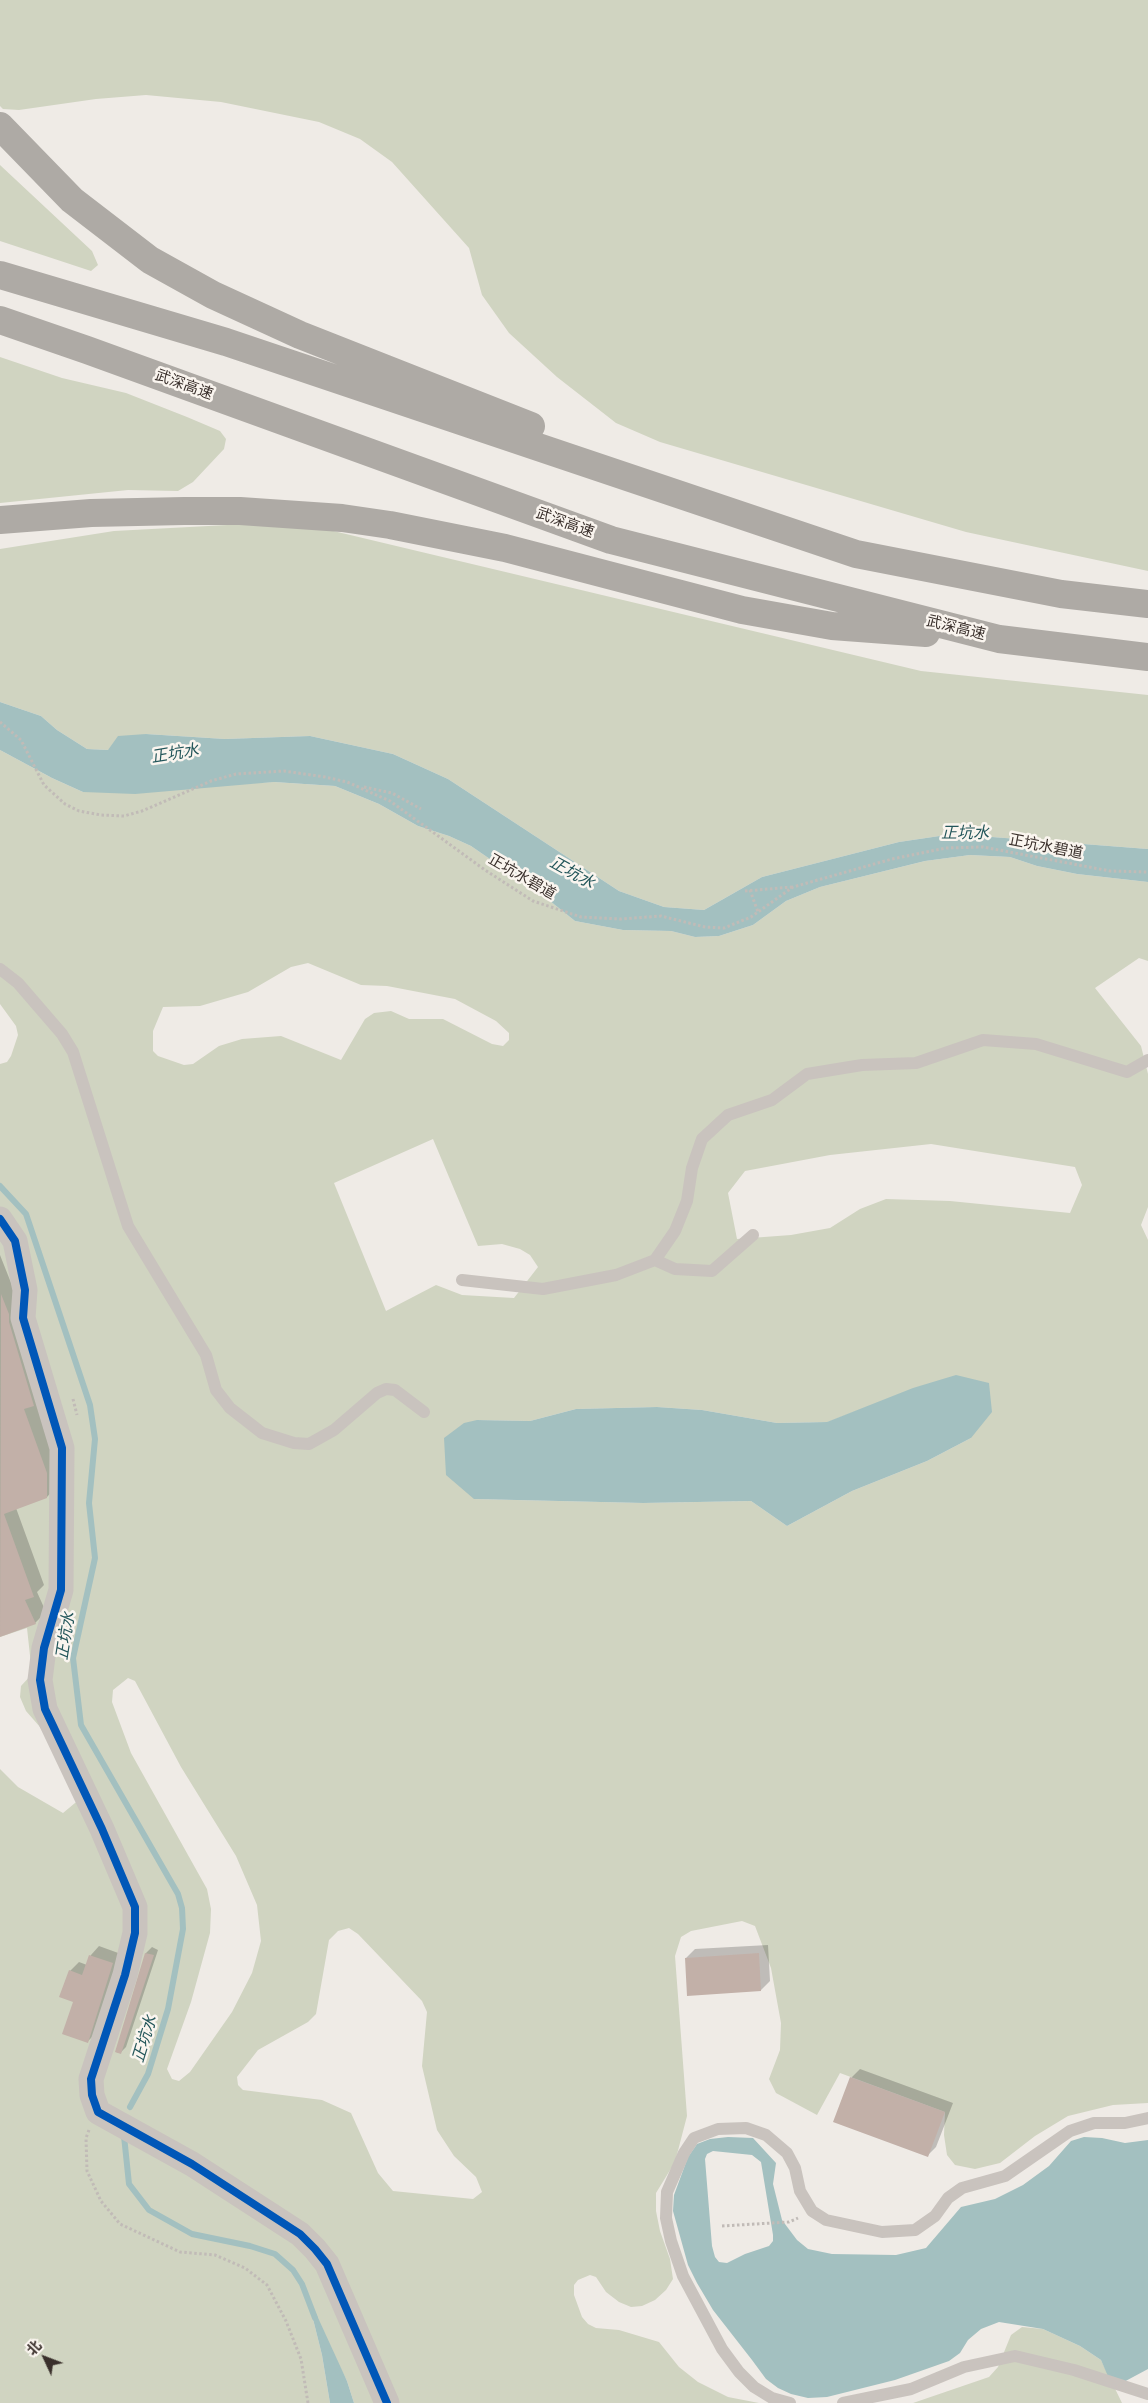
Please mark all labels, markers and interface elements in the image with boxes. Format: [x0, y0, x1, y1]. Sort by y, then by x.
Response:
street label: 武深高速 [153, 366, 215, 404]
street label: 武深高速 [534, 504, 596, 542]
street label: 武深高速 [925, 612, 987, 644]
water label: 正坑水 [150, 741, 200, 767]
water label: 正坑水 [941, 823, 989, 843]
street label: 正坑水碧道 [1007, 831, 1085, 863]
street label: 正坑水碧道 [485, 850, 559, 904]
water label: 正坑水 [546, 853, 598, 893]
water label: 正坑水 [53, 1611, 79, 1661]
water label: 正坑水 [129, 2013, 161, 2065]
north arrow [20, 2333, 70, 2383]
text: 北 [23, 2337, 45, 2359]

